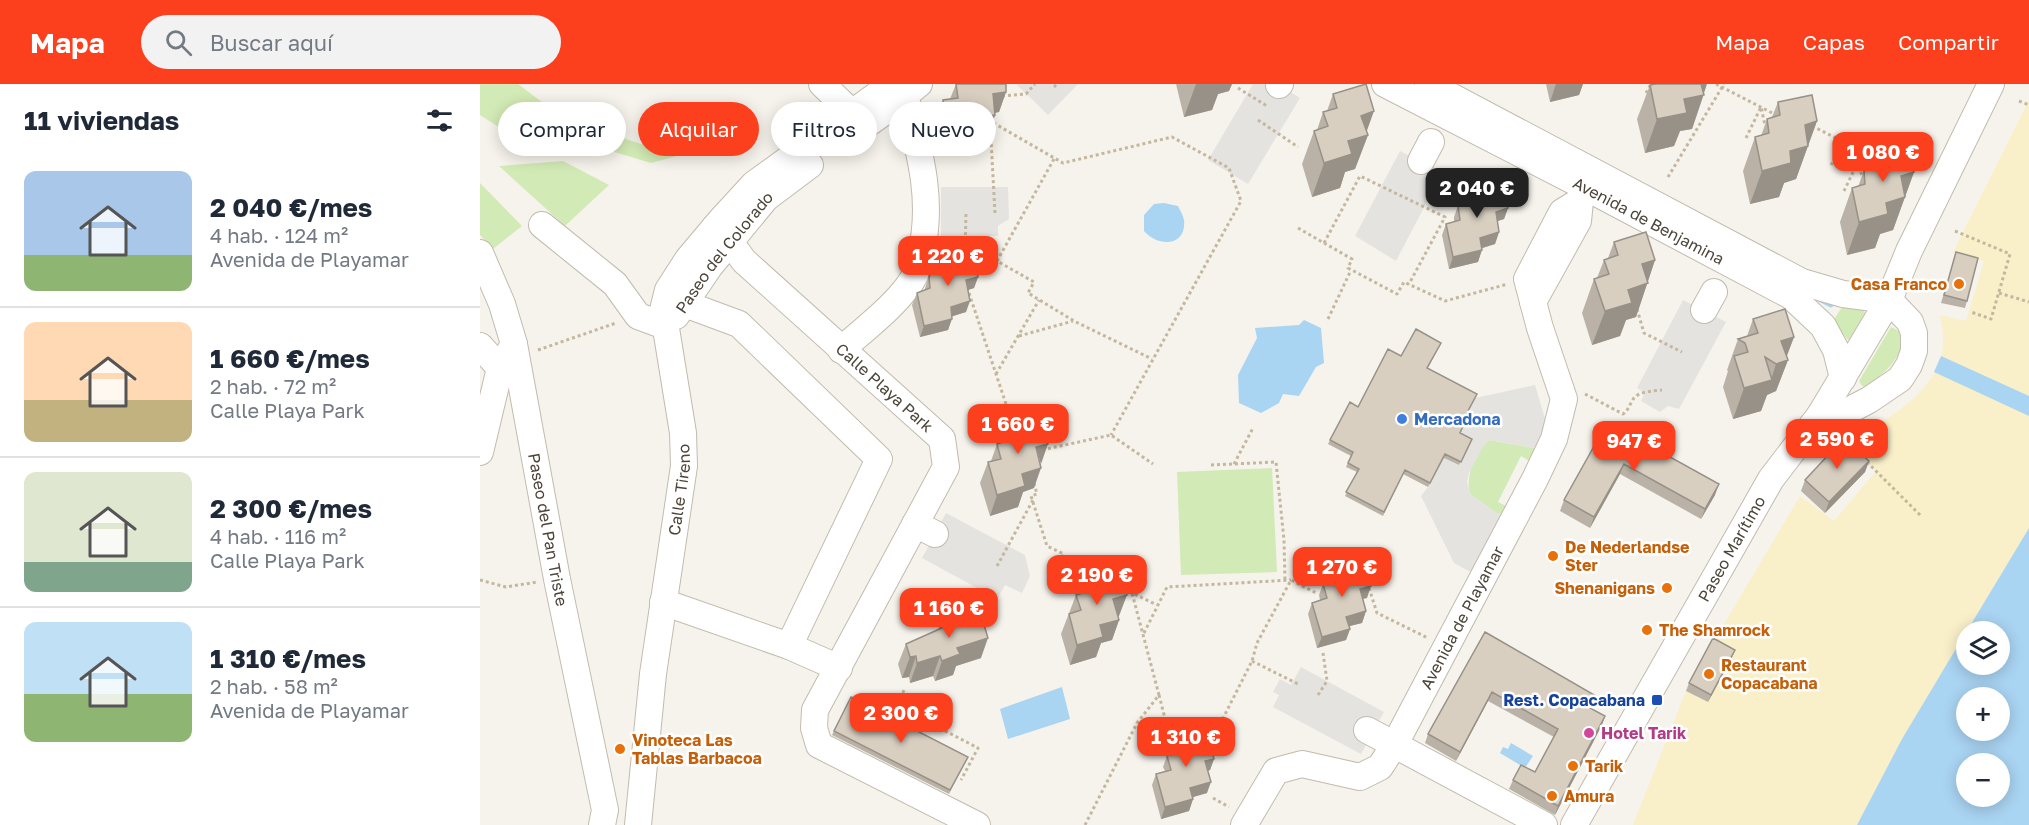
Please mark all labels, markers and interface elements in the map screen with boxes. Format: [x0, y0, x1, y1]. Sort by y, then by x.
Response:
search box [141, 15, 561, 69]
text: Mapa [30, 26, 105, 59]
icon: search [162, 26, 195, 59]
text: Buscar aquí [210, 29, 333, 56]
text: Mapa [1715, 29, 1770, 55]
text: Capas [1803, 29, 1865, 55]
text: Compartir [1898, 29, 1999, 55]
chip: Comprar [498, 102, 626, 156]
chip: Alquilar [638, 102, 759, 156]
chip: Filtros [771, 102, 877, 156]
chip: Nuevo [889, 102, 996, 156]
icon: filters [423, 104, 456, 137]
text: 11 viviendas [24, 105, 179, 136]
pin: 1 080 € [1828, 132, 1938, 183]
text: 1 080 € [1846, 139, 1920, 163]
pin: 2 040 € [1422, 168, 1532, 219]
street label: Avenida de Benjamina [1570, 173, 1728, 269]
text: 2 040 € [1440, 175, 1514, 199]
street label: Paseo del Colorado [671, 187, 777, 317]
text: 2 040 €/mes [210, 192, 372, 223]
icon: home [72, 195, 144, 267]
text: 4 hab. · 124 m² [210, 223, 348, 247]
pin: 1 220 € [893, 236, 1003, 287]
text: 1 220 € [912, 243, 984, 267]
text: Avenida de Playamar [210, 247, 409, 271]
place label: Casa Franco [1851, 274, 1947, 294]
marker: Casa Franco [1952, 277, 1966, 291]
street label: Calle Playa Park [832, 339, 937, 436]
text: 1 660 €/mes [210, 343, 370, 374]
icon: home [72, 346, 144, 418]
text: 2 hab. · 72 m² [210, 374, 336, 398]
text: Calle Playa Park [210, 398, 365, 422]
pin: 1 660 € [963, 404, 1073, 455]
place label: Mercadona [1414, 409, 1501, 429]
text: 1 660 € [982, 411, 1054, 435]
marker: Mercadona [1395, 412, 1409, 426]
pin: 2 590 € [1782, 419, 1892, 470]
pin: 947 € [1592, 421, 1676, 472]
text: 2 590 € [1800, 426, 1874, 450]
text: 947 € [1606, 428, 1662, 452]
street label: Calle Tireno [664, 444, 694, 537]
street label: Paseo del Pan Triste [524, 451, 572, 608]
street label: Paseo Marítimo [1693, 492, 1769, 605]
text: 2 300 €/mes [210, 493, 372, 524]
icon: home [72, 496, 144, 568]
text: 4 hab. · 116 m² [210, 524, 346, 548]
place label: De Nederlandse Ster [1565, 537, 1690, 575]
street label: Avenida de Playamar [1416, 542, 1508, 693]
pin: 1 270 € [1287, 547, 1397, 598]
text: Calle Playa Park [210, 548, 365, 572]
marker: De Nederlandse Ster [1546, 549, 1560, 563]
text: 1 270 € [1307, 554, 1377, 578]
pin: 2 190 € [1042, 555, 1152, 606]
text: 2 190 € [1061, 562, 1133, 586]
place label: Shenanigans [1554, 578, 1655, 598]
marker: Shenanigans [1660, 581, 1674, 595]
pin: 1 160 € [894, 588, 1004, 639]
text: 1 160 € [914, 595, 984, 619]
place label: The Shamrock [1659, 620, 1771, 640]
map controls [1956, 621, 2010, 807]
button: layers [1956, 621, 2010, 675]
marker: The Shamrock [1640, 623, 1654, 637]
text: 1 310 €/mes [210, 643, 366, 674]
icon: home [72, 646, 144, 718]
place label: Restaurant Copacabana [1721, 655, 1818, 693]
marker: Restaurant Copacabana [1702, 667, 1716, 681]
text: 2 hab. · 58 m² [210, 674, 338, 698]
button: + [1956, 687, 2010, 741]
place label: Rest. Copacabana [1503, 690, 1645, 710]
pin: 2 300 € [846, 693, 956, 744]
marker: Rest. Copacabana [1650, 693, 1664, 707]
text: Avenida de Playamar [210, 698, 409, 722]
text: 2 300 € [864, 700, 938, 724]
pin: 1 310 € [1131, 717, 1241, 768]
place label: Hotel Tarik [1601, 723, 1687, 743]
text: 1 310 € [1151, 724, 1221, 748]
marker: Hotel Tarik [1582, 726, 1596, 740]
place label: Vinoteca Las Tablas Barbacoa [632, 730, 762, 768]
marker: Vinoteca Las Tablas Barbacoa [613, 742, 627, 756]
button: − [1956, 753, 2010, 807]
place label: Tarik [1585, 756, 1624, 776]
marker: Tarik [1566, 759, 1580, 773]
place label: Amura [1564, 786, 1614, 806]
marker: Amura [1545, 789, 1559, 803]

